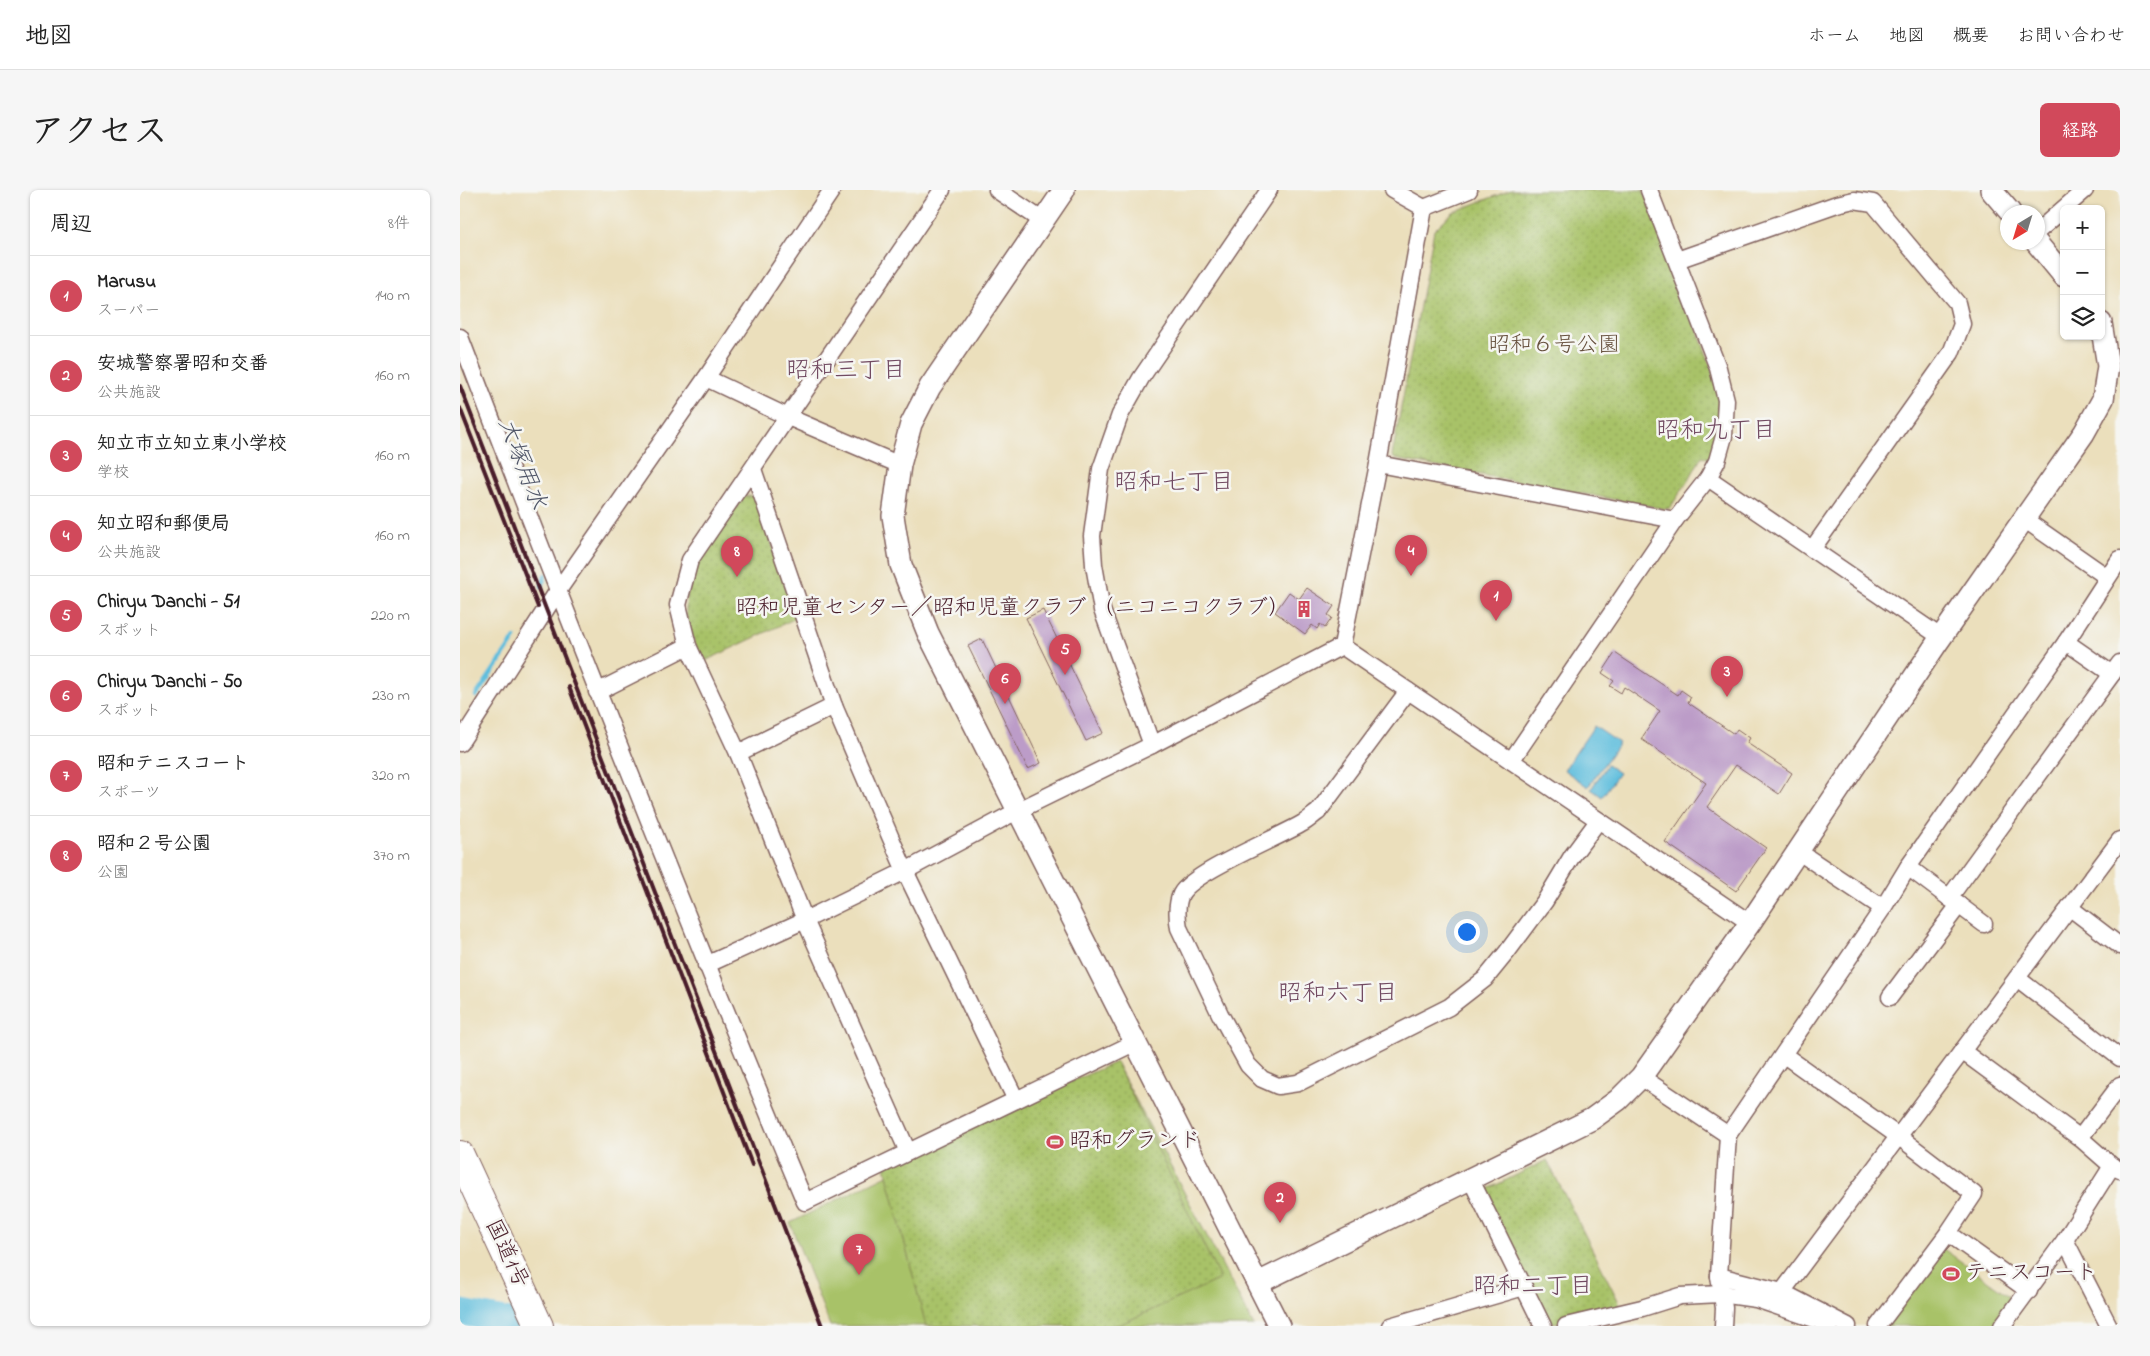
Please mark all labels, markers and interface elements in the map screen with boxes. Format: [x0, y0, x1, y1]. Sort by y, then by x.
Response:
text: 地図 [25, 20, 73, 55]
text: ホーム [1808, 24, 1861, 50]
text: 地図 [1889, 24, 1925, 50]
text: 概要 [1953, 24, 1989, 50]
text: お問い合わせ [2017, 24, 2125, 50]
button: 経路 [2040, 103, 2120, 157]
text: アクセス [30, 108, 168, 159]
north arrow [2000, 205, 2045, 250]
map controls [2060, 205, 2105, 340]
button: + [2060, 205, 2105, 250]
text: 周辺 [50, 210, 92, 240]
text: 8件 [388, 212, 410, 236]
button: − [2060, 250, 2105, 295]
text: Marusu [97, 269, 156, 296]
text: 1 [63, 284, 69, 308]
text: 140 m [375, 284, 410, 308]
button: layers [2060, 295, 2105, 340]
text: スーパー [97, 299, 160, 323]
park label: 昭和６号公園 [1488, 330, 1620, 362]
text: 安城警察署昭和交番 [97, 351, 268, 378]
district label: 昭和三丁目 [786, 354, 906, 389]
text: 2 [62, 364, 70, 388]
text: 160 m [375, 364, 410, 388]
text: 公共施設 [97, 381, 161, 405]
water label: 大塚用水 [487, 413, 555, 515]
district label: 昭和九丁目 [1656, 414, 1776, 449]
text: 知立市立知立東小学校 [97, 431, 287, 458]
text: 3 [63, 444, 69, 468]
text: 160 m [375, 444, 410, 468]
text: 学校 [97, 461, 129, 485]
district label: 昭和七丁目 [1114, 466, 1234, 501]
text: 知立昭和郵便局 [97, 511, 230, 538]
text: 4 [63, 524, 69, 548]
text: 160 m [375, 524, 410, 548]
pin: 4 [1395, 535, 1427, 576]
pin: 8 [721, 536, 753, 577]
text: 公共施設 [97, 541, 161, 565]
pin: 1 [1480, 580, 1512, 621]
text: Chiryu Danchi - 51 [97, 589, 240, 616]
place label: 昭和児童センター／昭和児童クラブ （ニコニコクラブ） [735, 593, 1290, 625]
building icon: 昭和児童センター／昭和児童クラブ （ニコニコクラブ） [1294, 599, 1314, 619]
text: 5 [61, 604, 71, 628]
text: 220 m [371, 604, 410, 628]
text: スポット [97, 619, 161, 643]
pin: 5 [1049, 634, 1081, 675]
pin: 3 [1711, 656, 1743, 697]
pin: 6 [989, 663, 1021, 704]
text: Chiryu Danchi - 50 [97, 669, 242, 696]
text: 6 [62, 684, 70, 708]
text: 230 m [372, 684, 410, 708]
text: スポット [97, 699, 161, 723]
text: 昭和テニスコート [97, 751, 249, 778]
text: 7 [63, 764, 69, 788]
text: 320 m [372, 764, 410, 788]
text: スポーツ [97, 781, 161, 805]
text: 昭和２号公園 [97, 831, 211, 858]
text: 8 [63, 844, 69, 868]
text: 370 m [373, 844, 410, 868]
text: 公園 [97, 861, 129, 885]
your location [1454, 919, 1480, 945]
district label: 昭和六丁目 [1278, 977, 1398, 1012]
place label: 昭和グランド [1069, 1126, 1201, 1158]
sports icon: 昭和グランド [1045, 1132, 1065, 1152]
pin: 2 [1264, 1182, 1296, 1223]
street label: 国道1号 [476, 1214, 536, 1294]
pin: 7 [843, 1234, 875, 1275]
place label: テニスコート [1965, 1258, 2097, 1290]
sports icon: テニスコート [1941, 1264, 1961, 1284]
district label: 昭和二丁目 [1473, 1270, 1593, 1305]

